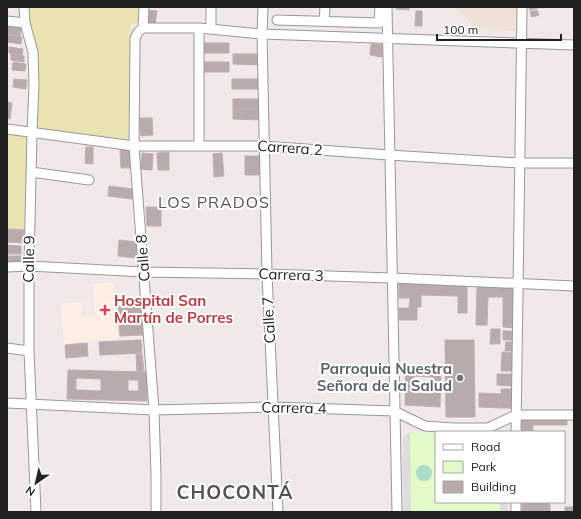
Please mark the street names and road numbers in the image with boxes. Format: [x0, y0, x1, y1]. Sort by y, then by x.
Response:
street label: Carrera 2 [257, 136, 323, 159]
street label: Calle 8 [131, 234, 154, 282]
street label: Calle 9 [19, 235, 38, 283]
street label: Carrera 3 [258, 264, 324, 285]
street label: Calle 7 [258, 296, 279, 344]
street label: Carrera 4 [261, 397, 327, 418]

